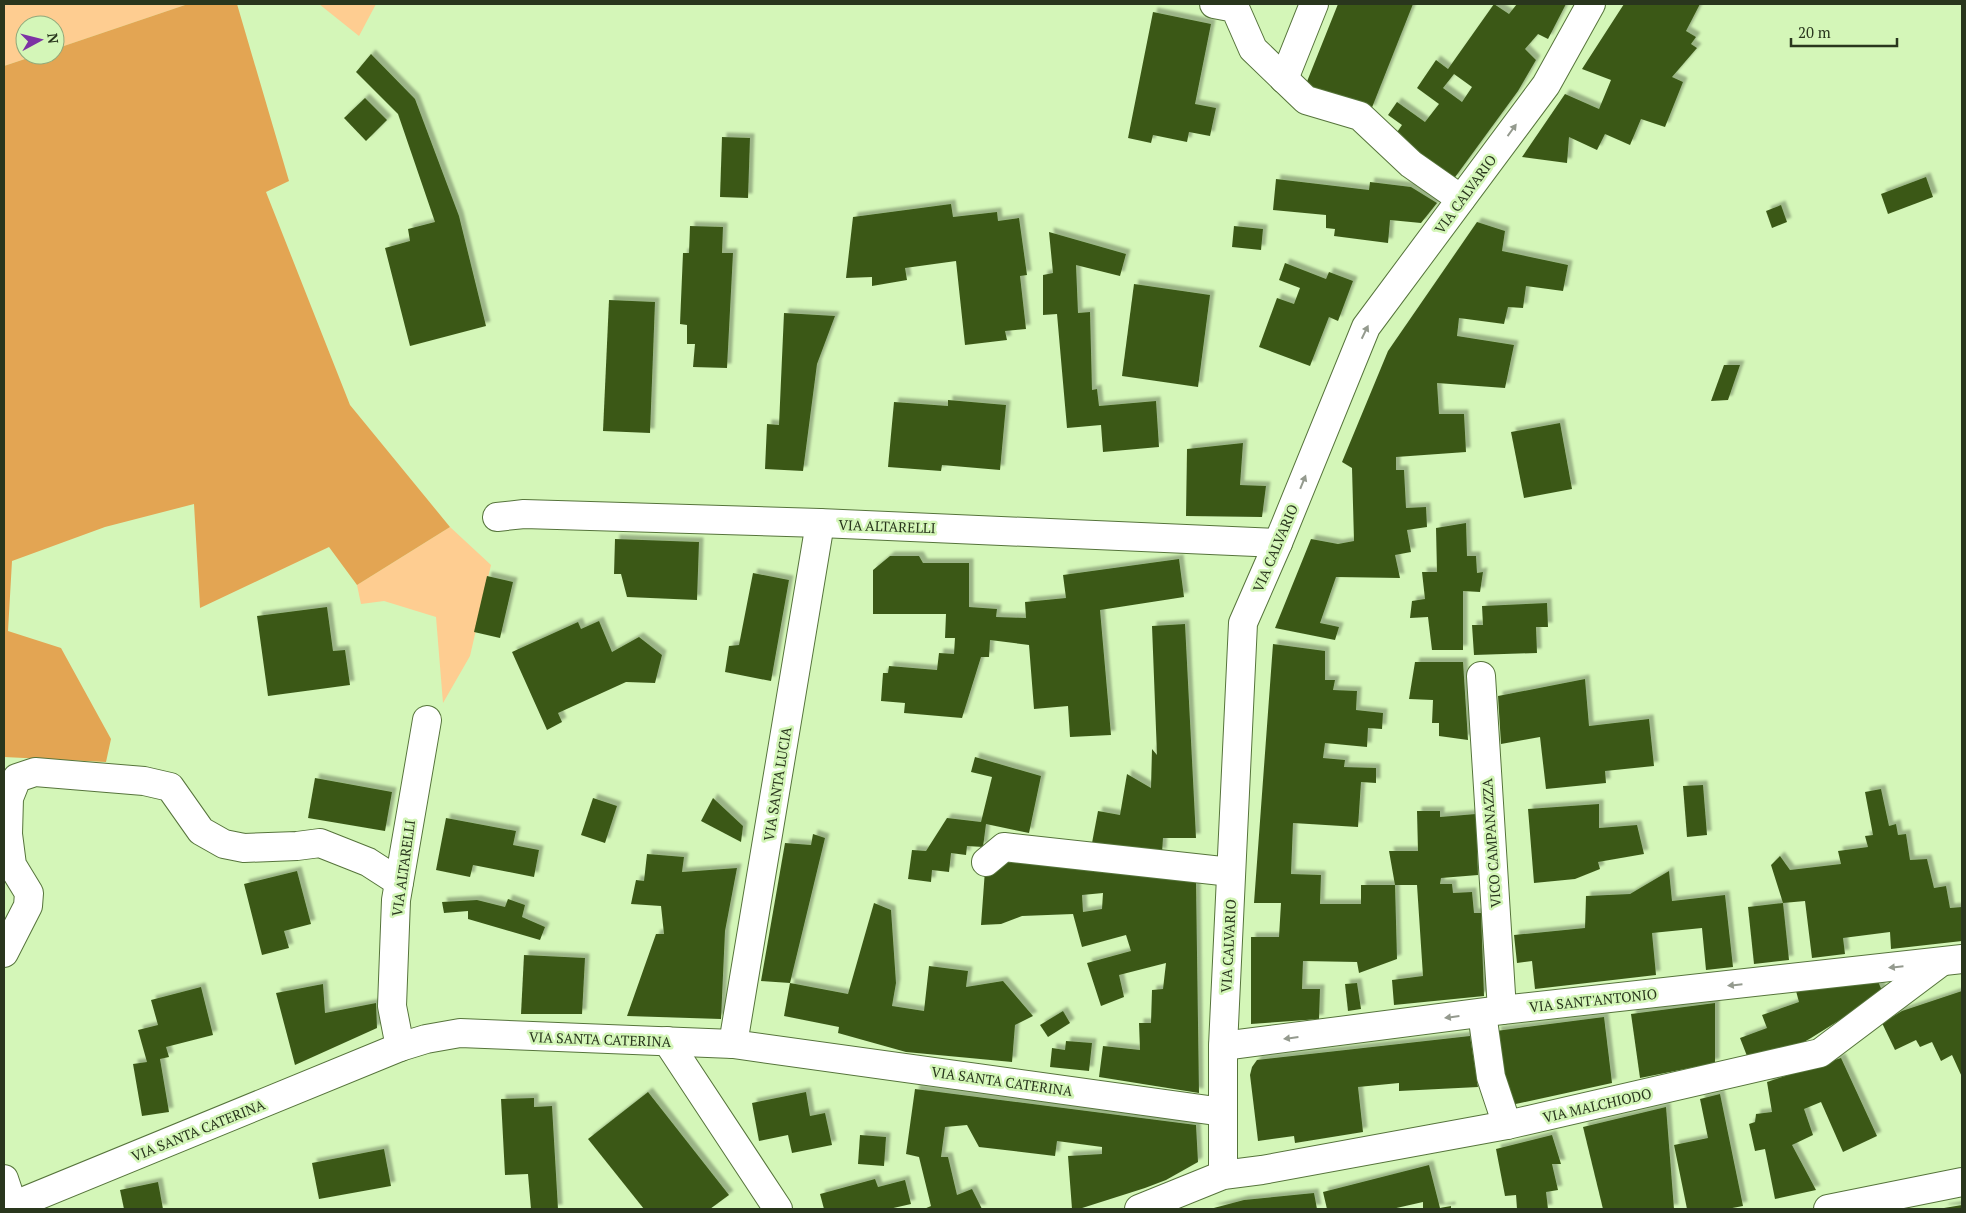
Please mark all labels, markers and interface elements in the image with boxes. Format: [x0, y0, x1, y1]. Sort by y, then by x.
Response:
north arrow [15, 15, 65, 65]
scale bar [1791, 15, 1897, 47]
text: 20 m [1798, 22, 1831, 42]
text: N [43, 32, 64, 45]
one-way arrow [1507, 124, 1518, 137]
street label: VIA CALVARIO [1430, 151, 1500, 237]
one-way arrow [1361, 325, 1369, 339]
one-way arrow [1300, 475, 1308, 489]
street label: VIA CALVARIO [1248, 501, 1302, 595]
street label: VIA ALTARELLI [838, 515, 936, 537]
street label: VIA SANTA LUCIA [759, 725, 795, 842]
street label: VICO CAMPANAZZA [1477, 777, 1505, 908]
street label: VIA ALTARELLI [387, 818, 419, 918]
street label: VIA CALVARIO [1216, 899, 1240, 993]
one-way arrow [1888, 963, 1904, 971]
one-way arrow [1727, 981, 1743, 989]
street label: VIA SANT'ANTONIO [1528, 984, 1658, 1016]
one-way arrow [1443, 1013, 1459, 1021]
street label: VIA SANTA CATERINA [529, 1027, 672, 1051]
one-way arrow [1282, 1034, 1298, 1042]
street label: VIA SANTA CATERINA [930, 1062, 1074, 1100]
street label: VIA MALCHIODO [1541, 1083, 1653, 1127]
street label: VIA SANTA CATERINA [128, 1094, 268, 1165]

